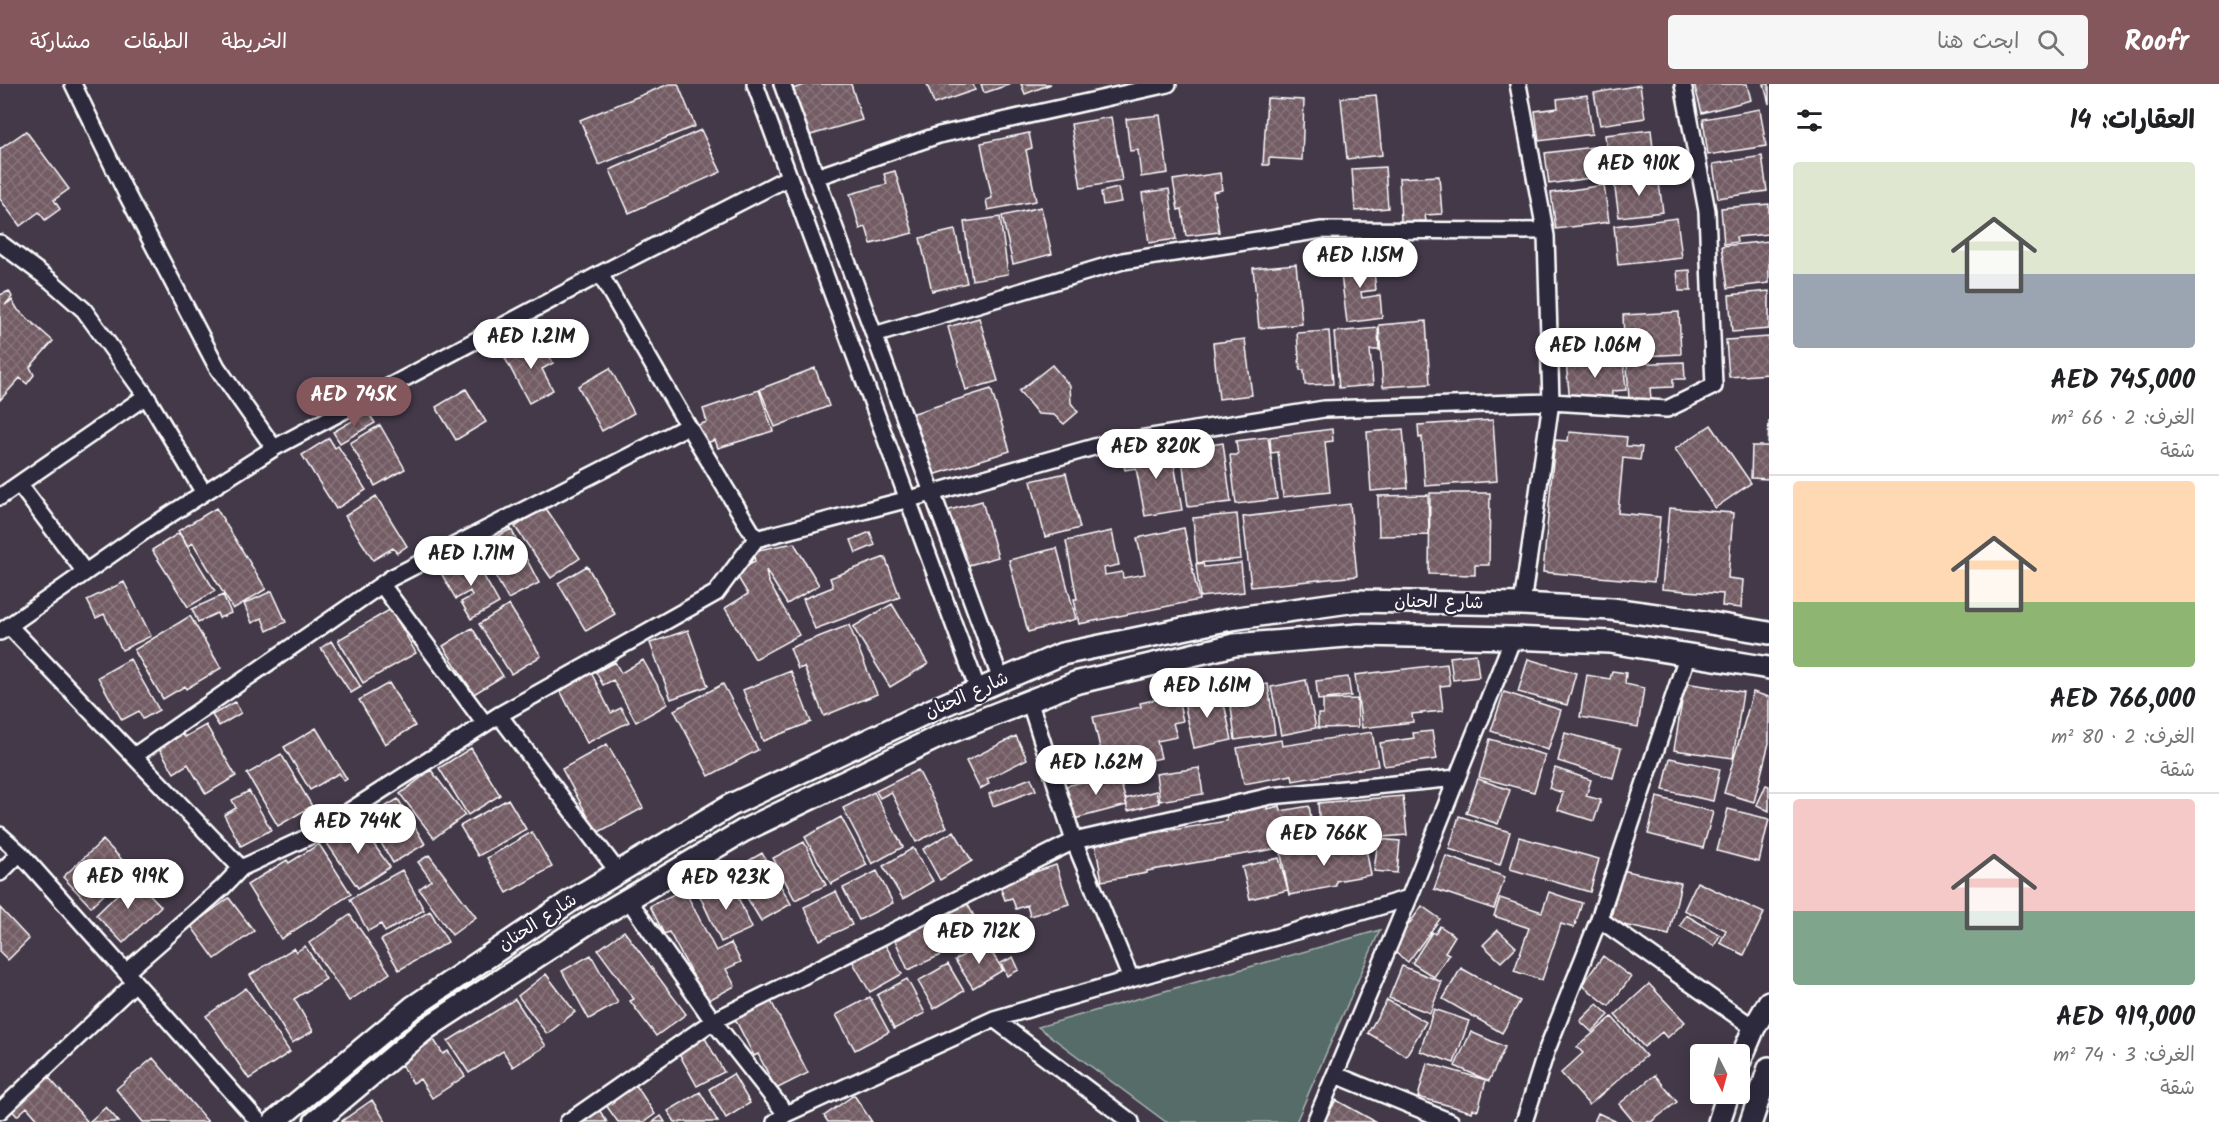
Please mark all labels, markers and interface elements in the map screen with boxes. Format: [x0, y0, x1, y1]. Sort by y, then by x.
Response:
search box [1668, 15, 2088, 69]
text: Roofr [2124, 20, 2189, 65]
text: ابحث هنا [1937, 25, 2019, 60]
text: مشاركة [30, 26, 91, 59]
text: الطبقات [124, 26, 189, 59]
text: الخريطة [222, 26, 287, 59]
icon: search [2034, 26, 2067, 59]
text: العقارات: 14 [2069, 100, 2195, 142]
icon: filters [1793, 104, 1826, 137]
pin: AED 910K [1577, 146, 1701, 197]
text: AED 910K [1597, 149, 1681, 181]
icon: home [1940, 201, 2048, 309]
pin: AED 1.15M [1291, 238, 1429, 289]
text: AED 1.15M [1317, 241, 1403, 273]
pin: AED 1.21M [462, 319, 600, 370]
text: AED 1.21M [487, 322, 575, 354]
pin: AED 1.06M [1526, 328, 1664, 379]
text: AED 1.06M [1549, 331, 1641, 363]
text: AED 745,000 [2051, 360, 2195, 402]
pin: AED 745K [292, 377, 416, 428]
text: AED 745K [310, 380, 398, 412]
text: الغرف: 2 · 66 m² [2051, 403, 2195, 435]
pin: AED 820K [1094, 429, 1218, 480]
text: AED 820K [1111, 432, 1201, 464]
text: شقة [2160, 436, 2195, 468]
icon: home [1940, 520, 2048, 628]
pin: AED 1.71M [402, 536, 540, 587]
text: AED 1.71M [428, 539, 514, 571]
street label: شارع الحنان [1394, 588, 1484, 618]
street label: شارع الحنان [920, 665, 1014, 727]
pin: AED 1.61M [1138, 668, 1276, 719]
text: AED 1.61M [1163, 671, 1251, 703]
text: AED 766,000 [2050, 679, 2195, 721]
text: الغرف: 2 · 80 m² [2051, 722, 2195, 754]
pin: AED 1.62M [1027, 745, 1165, 796]
text: AED 1.62M [1049, 748, 1143, 780]
text: شقة [2160, 755, 2195, 787]
pin: AED 744K [296, 804, 420, 855]
text: AED 744K [314, 807, 402, 839]
pin: AED 766K [1262, 816, 1386, 867]
text: AED 766K [1280, 819, 1368, 851]
icon: home [1940, 838, 2048, 946]
pin: AED 919K [66, 859, 190, 910]
pin: AED 923K [664, 860, 788, 911]
text: AED 919K [87, 862, 169, 894]
text: AED 923K [681, 863, 771, 895]
street label: شارع الحنان [493, 887, 583, 959]
pin: AED 712K [917, 914, 1041, 965]
text: AED 712K [937, 917, 1021, 949]
text: AED 919,000 [2056, 997, 2195, 1039]
text: الغرف: 3 · 74 m² [2053, 1040, 2195, 1072]
north arrow [1690, 1044, 1750, 1104]
map controls [1690, 1044, 1750, 1104]
text: شقة [2160, 1073, 2195, 1105]

